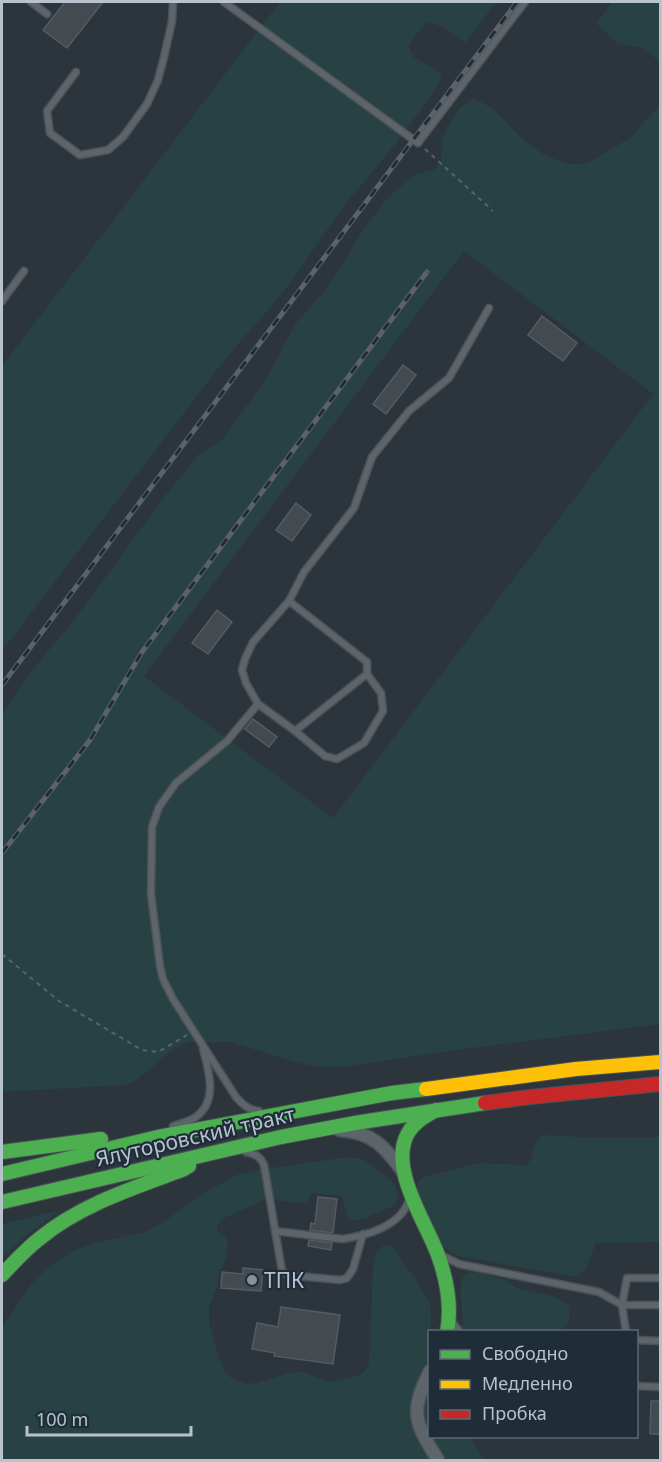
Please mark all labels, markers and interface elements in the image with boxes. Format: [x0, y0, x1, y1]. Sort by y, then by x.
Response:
street label: Ялуторовский тракт [93, 1099, 298, 1173]
place label: ТПК [264, 1266, 304, 1294]
marker: ТПК [245, 1273, 259, 1287]
legend [428, 1330, 638, 1438]
text: Свободно [482, 1341, 568, 1365]
text: Медленно [482, 1371, 573, 1395]
scale bar [27, 1399, 190, 1437]
text: Пробка [482, 1401, 547, 1425]
text: 100 m [36, 1407, 88, 1431]

